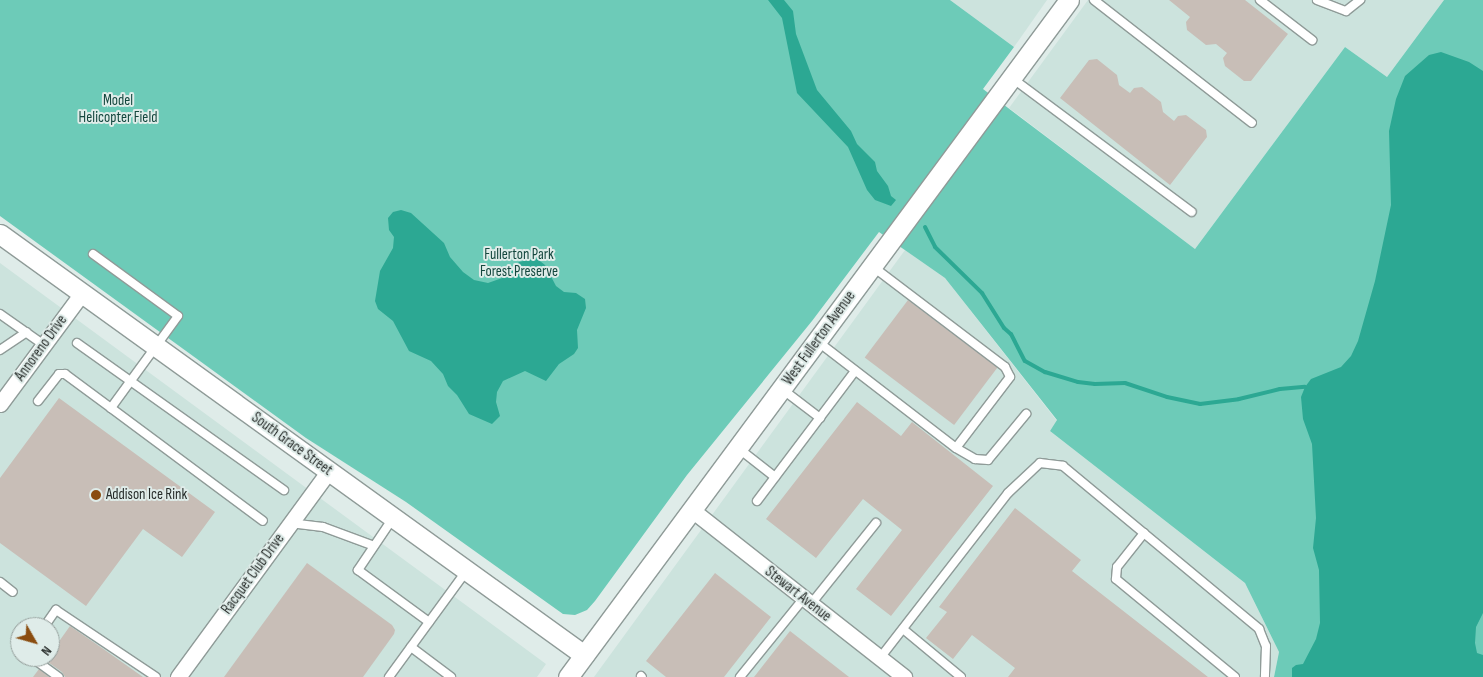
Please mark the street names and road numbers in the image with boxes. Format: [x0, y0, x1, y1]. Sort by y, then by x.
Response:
street label: West Fullerton Avenue [779, 287, 859, 389]
street label: Annoreno Drive [11, 312, 71, 384]
street label: South Grace Street [248, 409, 336, 479]
street label: Racquet Club Drive [218, 530, 288, 618]
street label: Stewart Avenue [761, 563, 835, 625]

